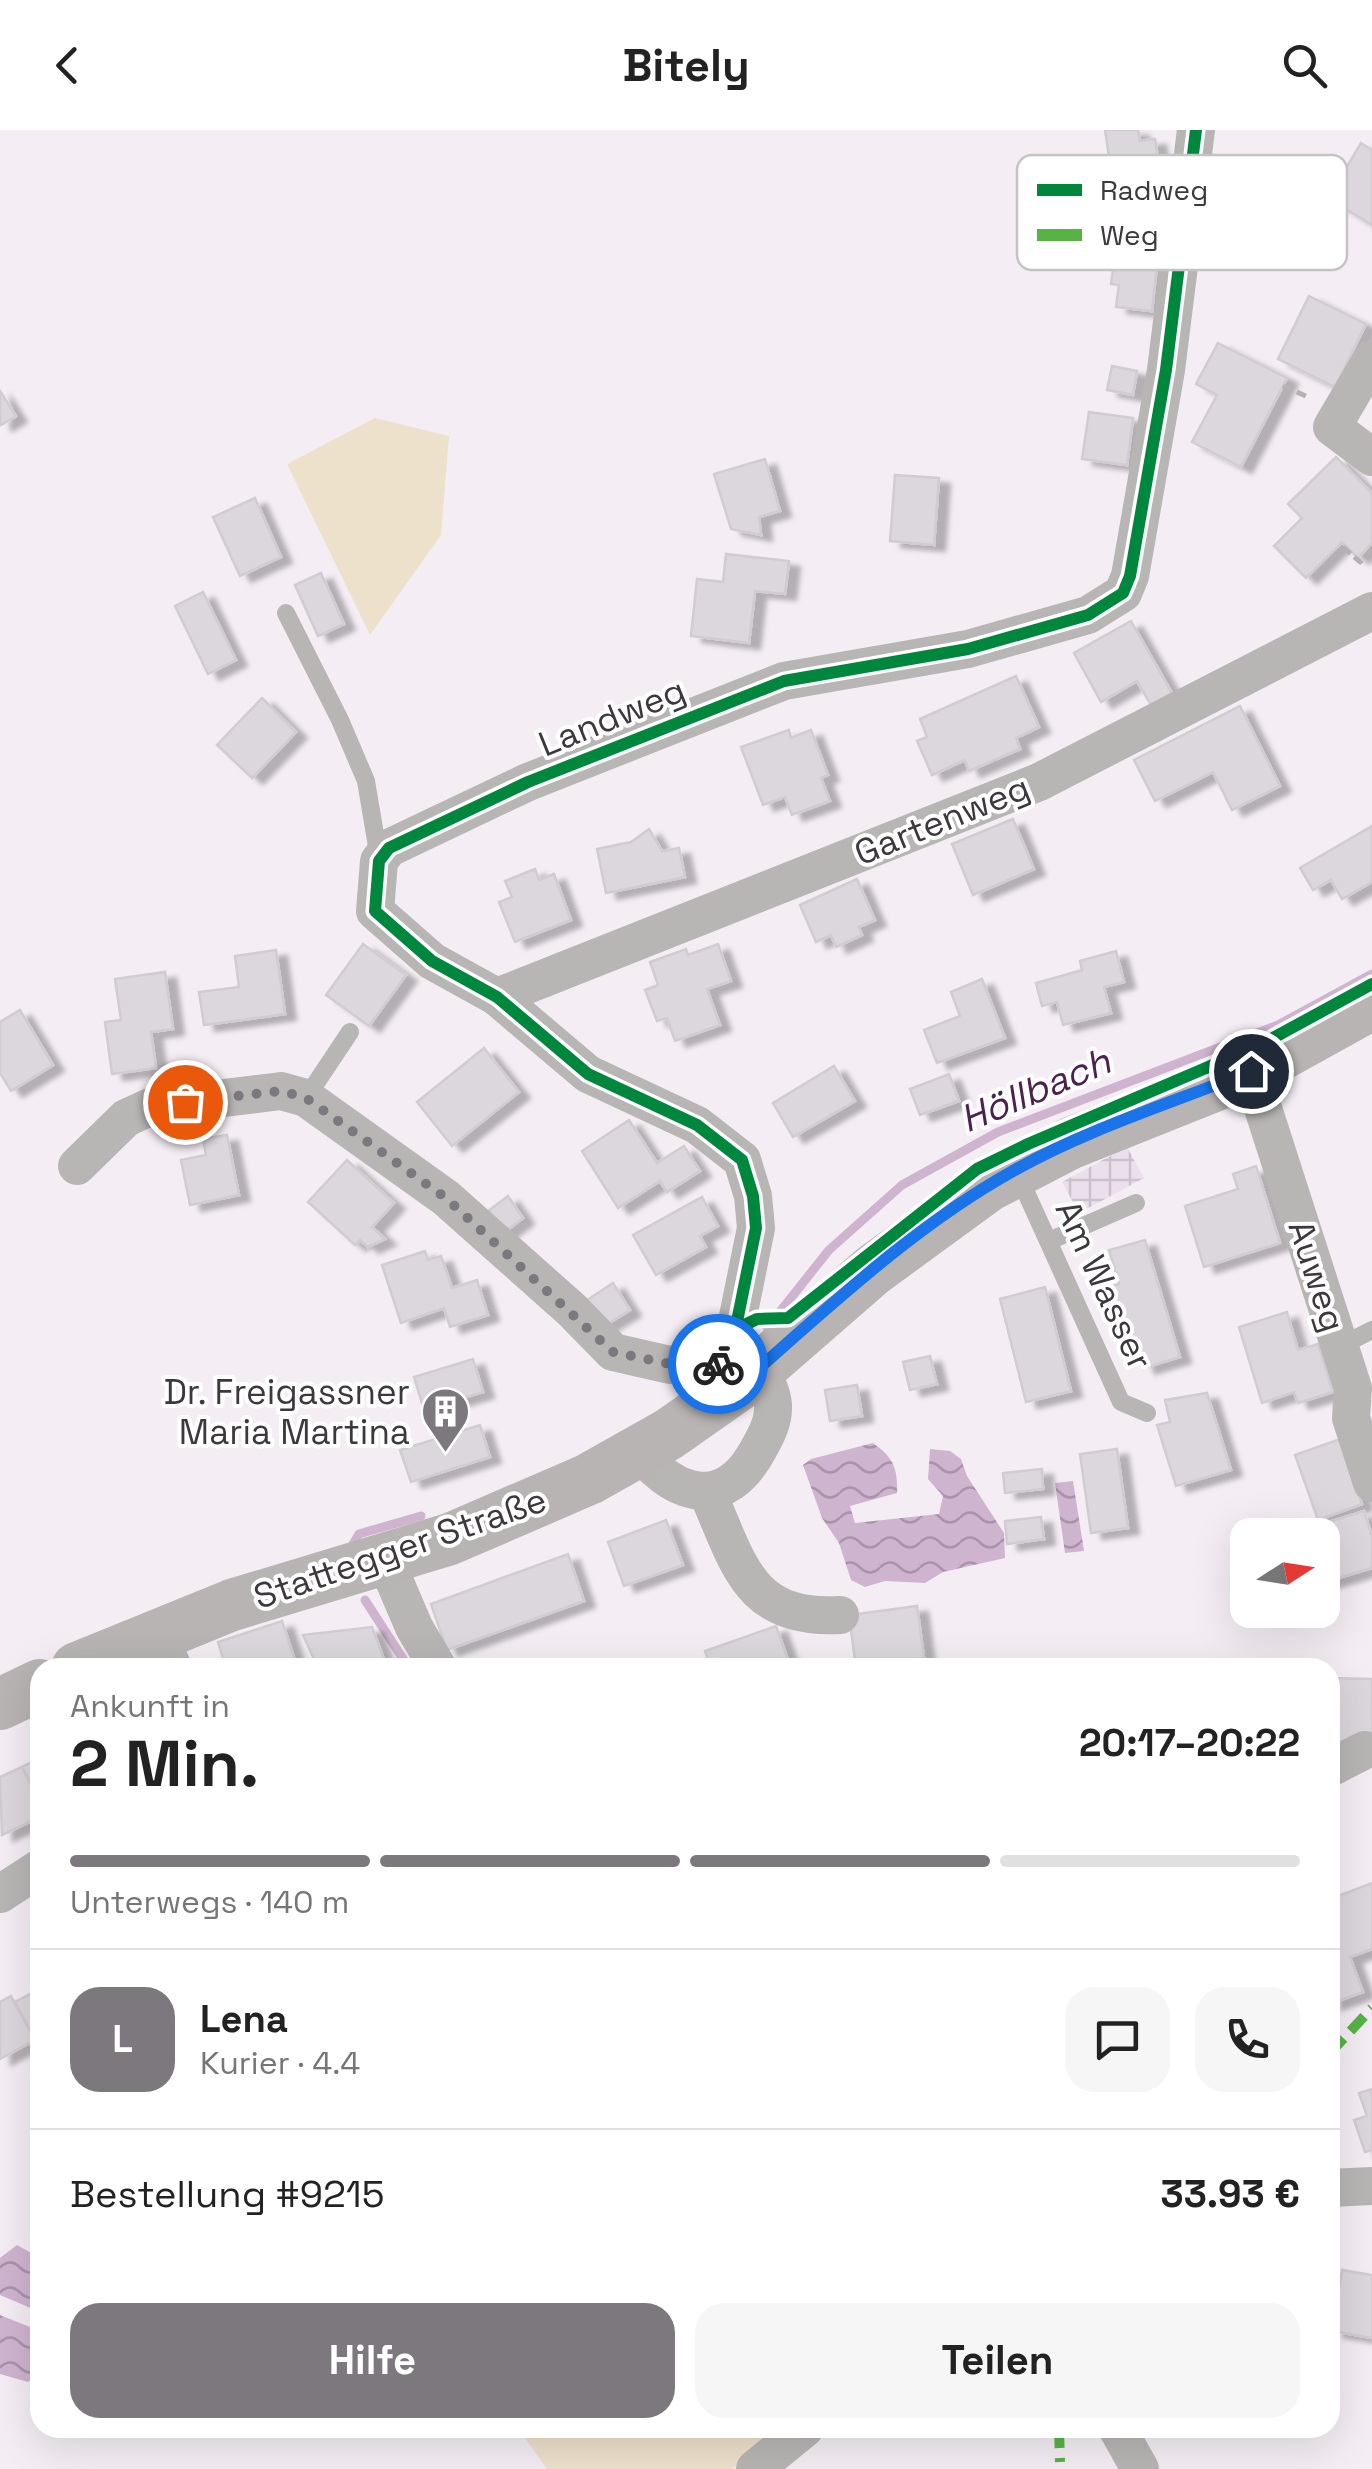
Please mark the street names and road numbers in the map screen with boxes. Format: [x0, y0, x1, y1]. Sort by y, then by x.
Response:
street label: Landweg [532, 668, 692, 766]
street label: Gartenweg [848, 765, 1036, 875]
street label: Am Wasser [1046, 1193, 1162, 1377]
street label: Auweg [1278, 1215, 1356, 1337]
street label: Stattegger Straße [248, 1477, 552, 1619]

